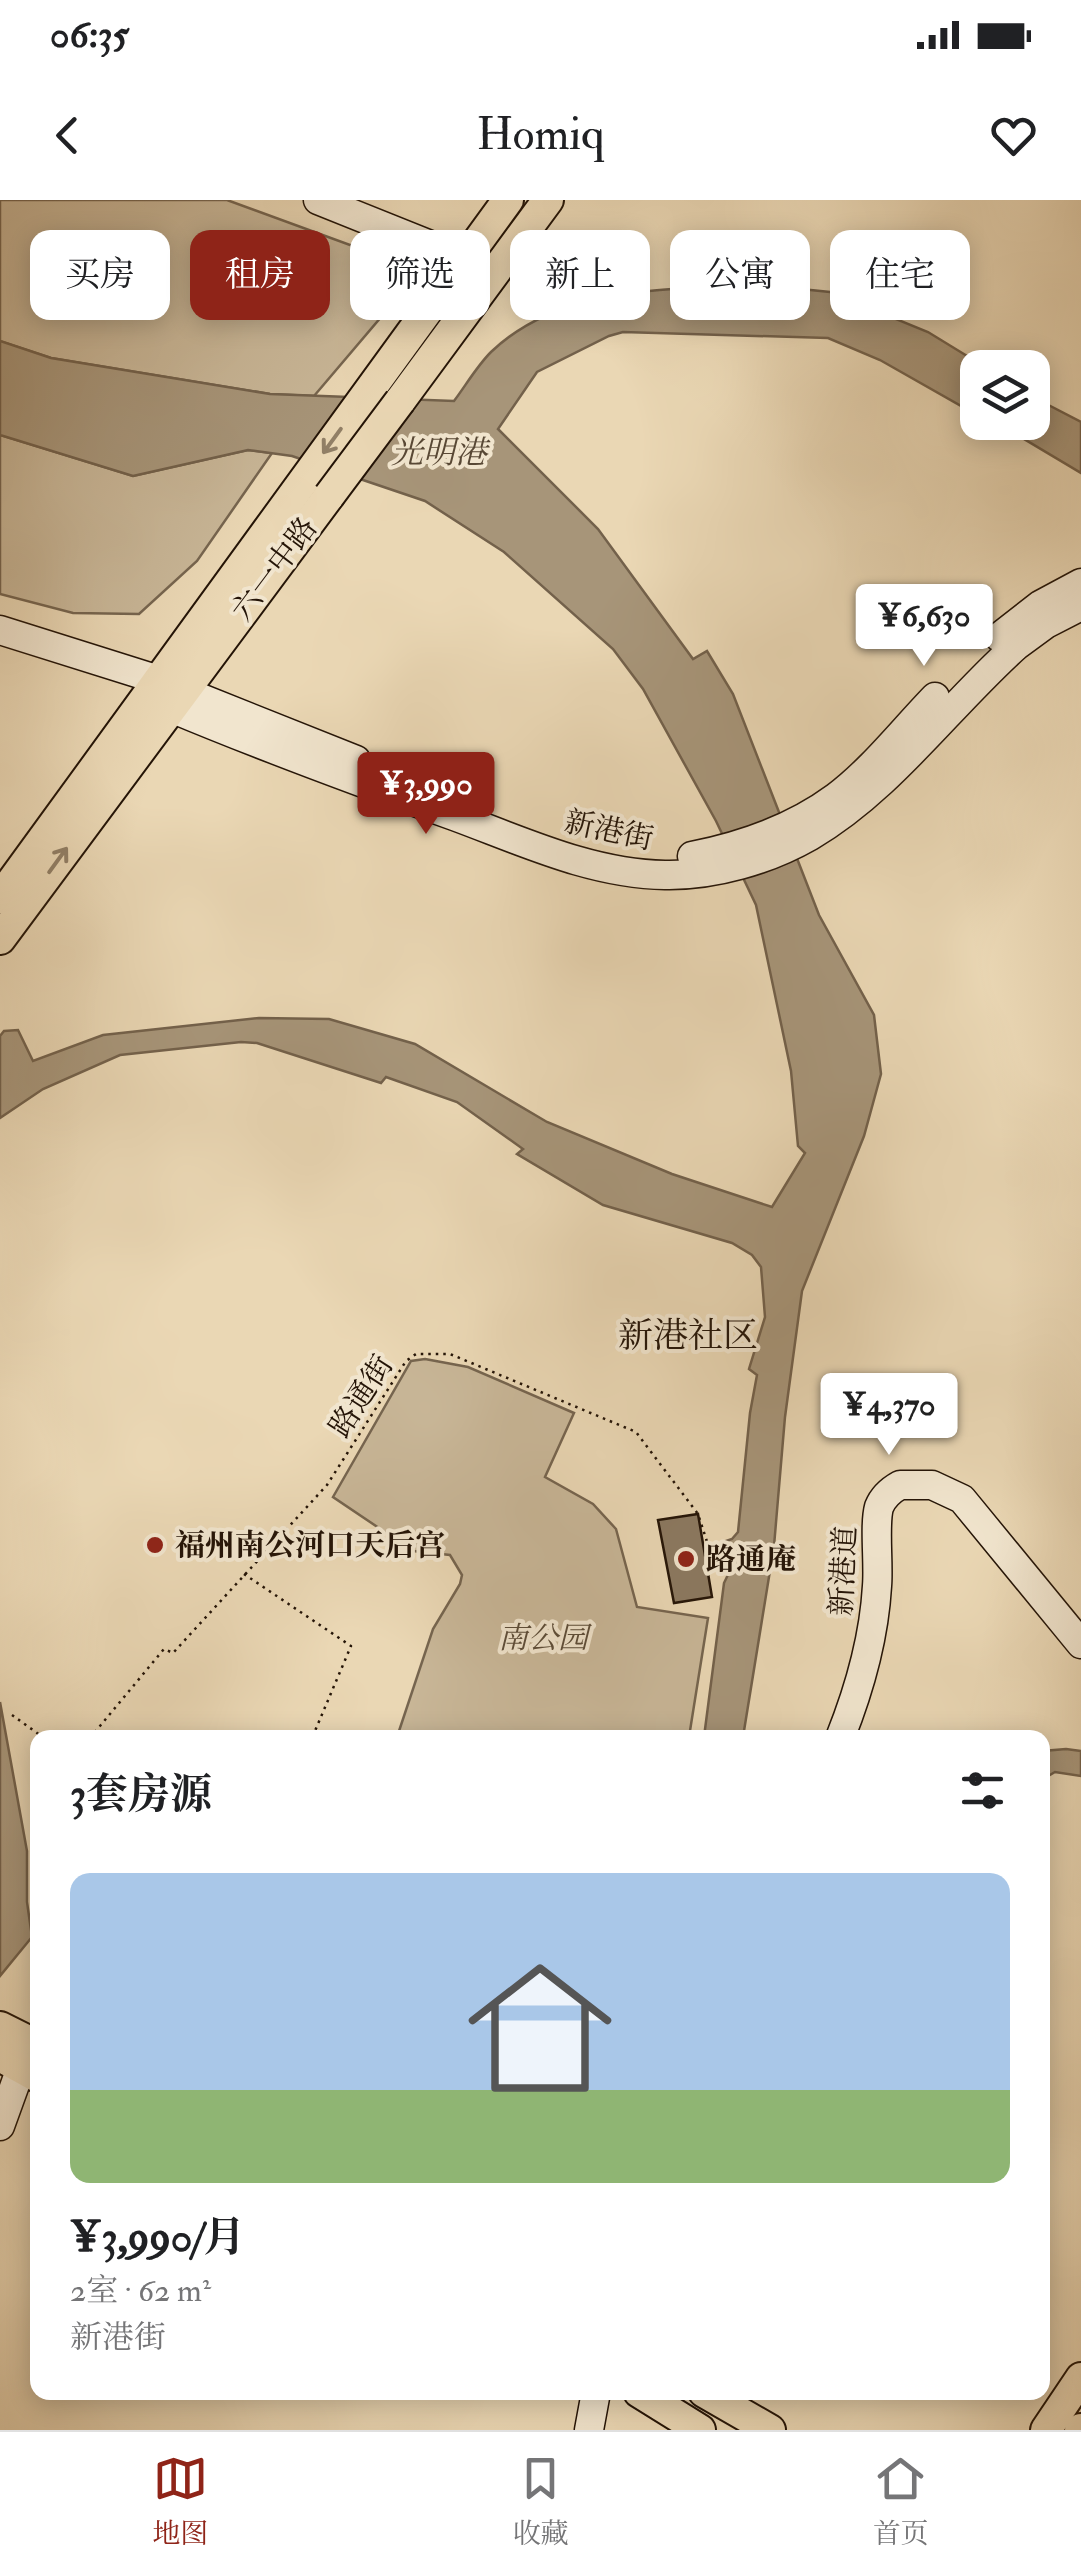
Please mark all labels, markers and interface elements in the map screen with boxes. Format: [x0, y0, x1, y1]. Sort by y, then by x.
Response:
text: 06:35 [50, 11, 129, 59]
text: Homiq [476, 107, 605, 163]
icon: back [40, 108, 95, 163]
icon: heart [986, 108, 1041, 163]
chip: 买房 [30, 230, 170, 320]
chip: 租房 [190, 230, 330, 320]
chip: 筛选 [350, 230, 490, 320]
chip: 新上 [510, 230, 650, 320]
chip: 公寓 [670, 230, 810, 320]
chip: 住宅 [830, 230, 970, 320]
map controls [960, 350, 1050, 440]
button: layers [960, 350, 1050, 440]
one-way arrow [322, 427, 343, 455]
water label: 光明港 [391, 433, 491, 473]
street label: 六一中路 [224, 510, 325, 628]
pin: ¥6,630 [843, 584, 1005, 669]
text: ¥6,630 [878, 596, 970, 636]
pin: ¥3,990 [345, 752, 507, 837]
text: ¥3,990 [379, 764, 473, 804]
street label: 新港街 [561, 803, 657, 858]
one-way arrow [47, 847, 68, 874]
district label: 新港社区 [618, 1314, 758, 1358]
street label: 路通街 [321, 1348, 401, 1444]
pin: ¥4,370 [808, 1373, 970, 1458]
text: ¥4,370 [843, 1385, 935, 1425]
street label: 新港道 [823, 1525, 864, 1617]
place label: 福州南公河口天后宫 [175, 1527, 445, 1564]
marker: 福州南公河口天后宫 [144, 1534, 166, 1556]
place label: 路通庵 [706, 1541, 796, 1578]
marker: 路通庵 [675, 1548, 697, 1570]
park label: 南公园 [498, 1620, 592, 1657]
icon: filters [955, 1763, 1010, 1818]
text: 3套房源 [70, 1769, 212, 1821]
icon: home [450, 1938, 630, 2118]
text: ¥3,990/月 [70, 2212, 245, 2264]
text: 2室 · 62 m² [70, 2271, 211, 2311]
text: 新港街 [70, 2318, 166, 2358]
tab: 地图 [152, 2451, 208, 2552]
tab: 收藏 [512, 2451, 569, 2552]
tab: 首页 [873, 2451, 929, 2552]

